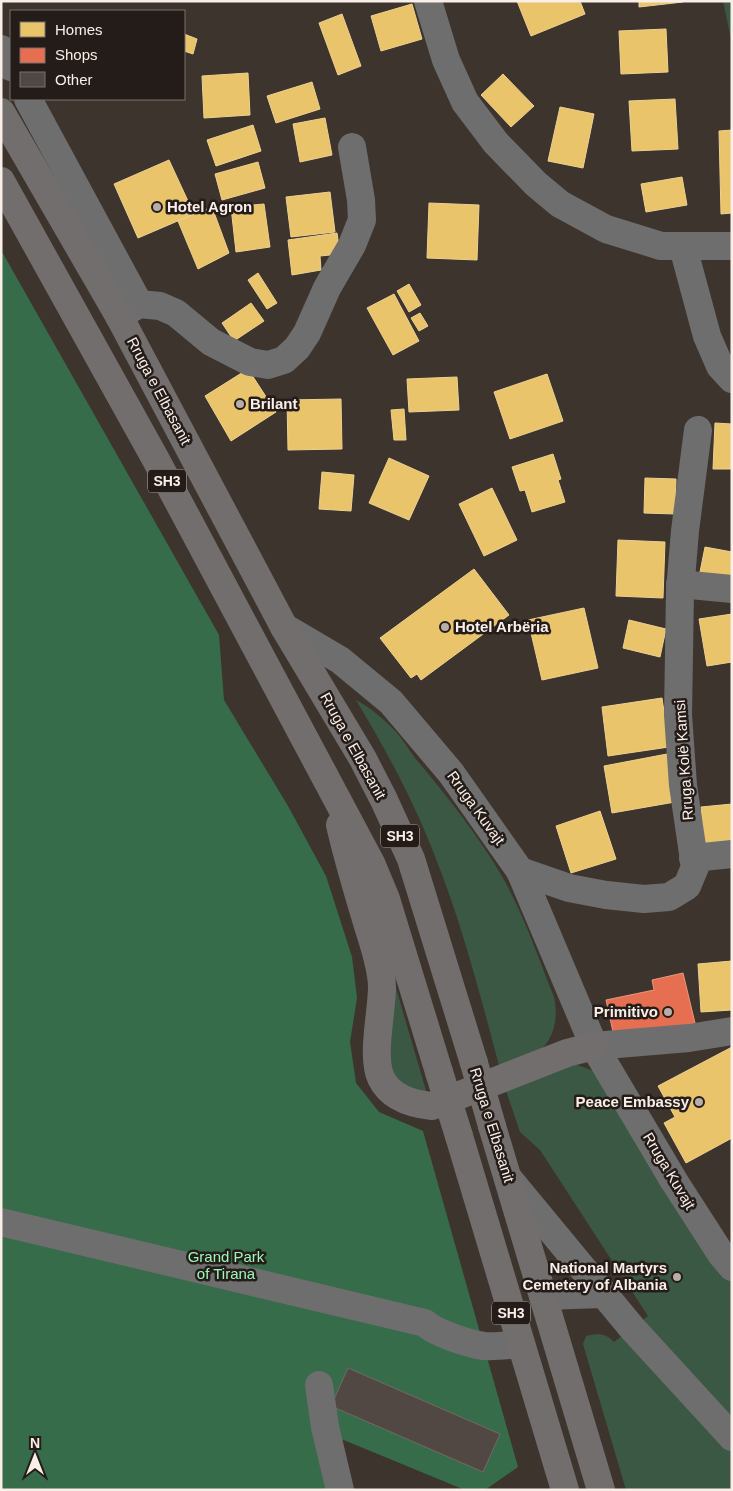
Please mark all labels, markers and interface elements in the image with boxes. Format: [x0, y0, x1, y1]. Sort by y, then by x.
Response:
legend [10, 10, 185, 100]
text: Homes [55, 21, 103, 38]
text: Shops [55, 46, 98, 63]
text: Other [55, 71, 93, 88]
place label: Hotel Agron [167, 198, 252, 215]
marker: Hotel Agron [151, 201, 163, 213]
street label: Rruga e Elbasanit [124, 334, 195, 448]
place label: Brilant [250, 395, 298, 412]
marker: Brilant [234, 398, 246, 410]
road number: SH3 [148, 470, 186, 492]
place label: Hotel Arbëria [455, 618, 549, 635]
marker: Hotel Arbëria [439, 621, 451, 633]
street label: Rruga e Elbasanit [317, 689, 390, 803]
street label: Rruga Kolë Kamsi [671, 699, 696, 821]
street label: Rruga Kuvajt [444, 768, 509, 848]
road number: SH3 [381, 824, 419, 848]
place label: Primitivo [594, 1003, 658, 1020]
marker: Primitivo [662, 1006, 674, 1018]
street label: Rruga e Elbasanit [467, 1065, 518, 1185]
place label: Peace Embassy [576, 1093, 690, 1110]
marker: Peace Embassy [693, 1096, 705, 1108]
street label: Rruga Kuvajt [640, 1129, 699, 1213]
park label: Grand Park of Tirana [188, 1248, 265, 1282]
place label: National Martyrs Cemetery of Albania [523, 1259, 668, 1293]
marker: National Martyrs Cemetery of Albania [671, 1271, 683, 1283]
road number: SH3 [492, 1302, 530, 1325]
north arrow [10, 1431, 60, 1481]
text: N [30, 1435, 40, 1451]

